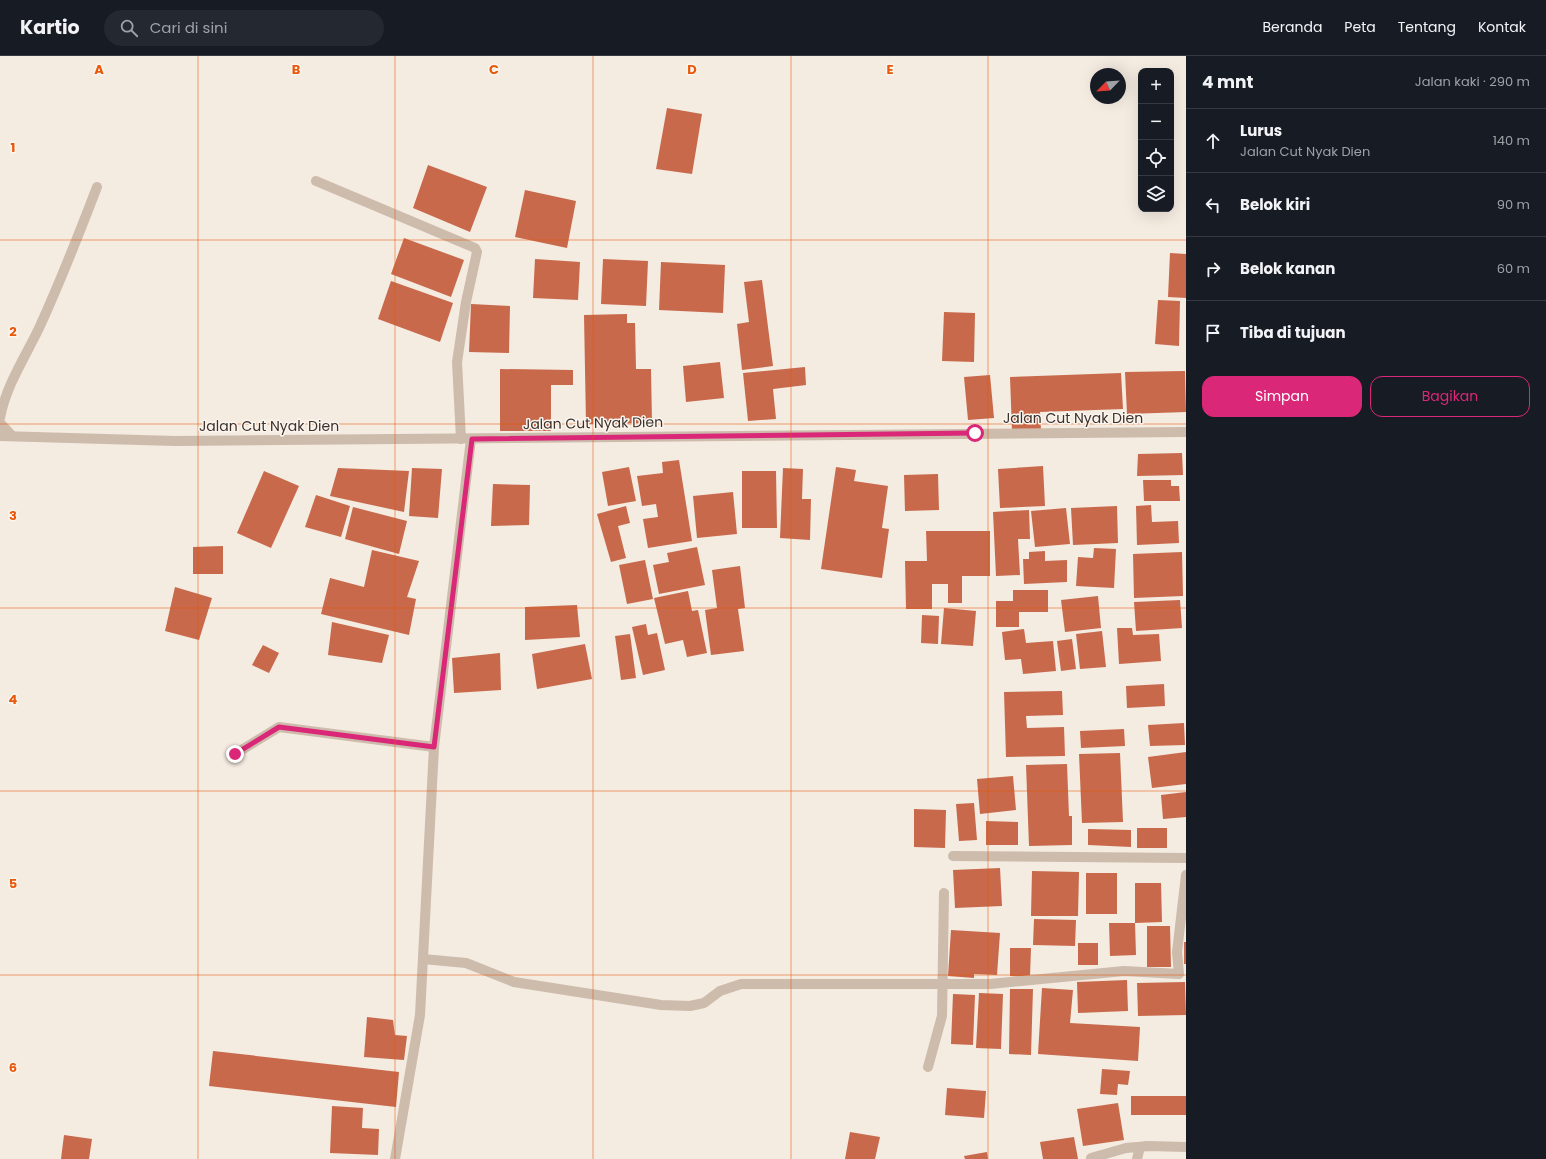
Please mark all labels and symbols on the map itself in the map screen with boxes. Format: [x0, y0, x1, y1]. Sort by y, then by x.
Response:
text: A [94, 60, 104, 79]
text: B [292, 60, 301, 79]
text: C [489, 60, 499, 79]
text: D [687, 60, 697, 79]
text: E [886, 60, 894, 79]
north arrow [1090, 68, 1126, 104]
text: 1 [11, 138, 15, 157]
text: 2 [9, 322, 17, 341]
street label: Jalan Cut Nyak Dien [1003, 408, 1143, 428]
street label: Jalan Cut Nyak Dien [523, 412, 663, 434]
street label: Jalan Cut Nyak Dien [199, 416, 339, 436]
route start [966, 424, 984, 442]
text: 3 [9, 506, 17, 525]
text: 4 [9, 690, 18, 709]
route end [226, 745, 244, 763]
text: 5 [9, 874, 17, 893]
text: 6 [9, 1058, 17, 1077]

